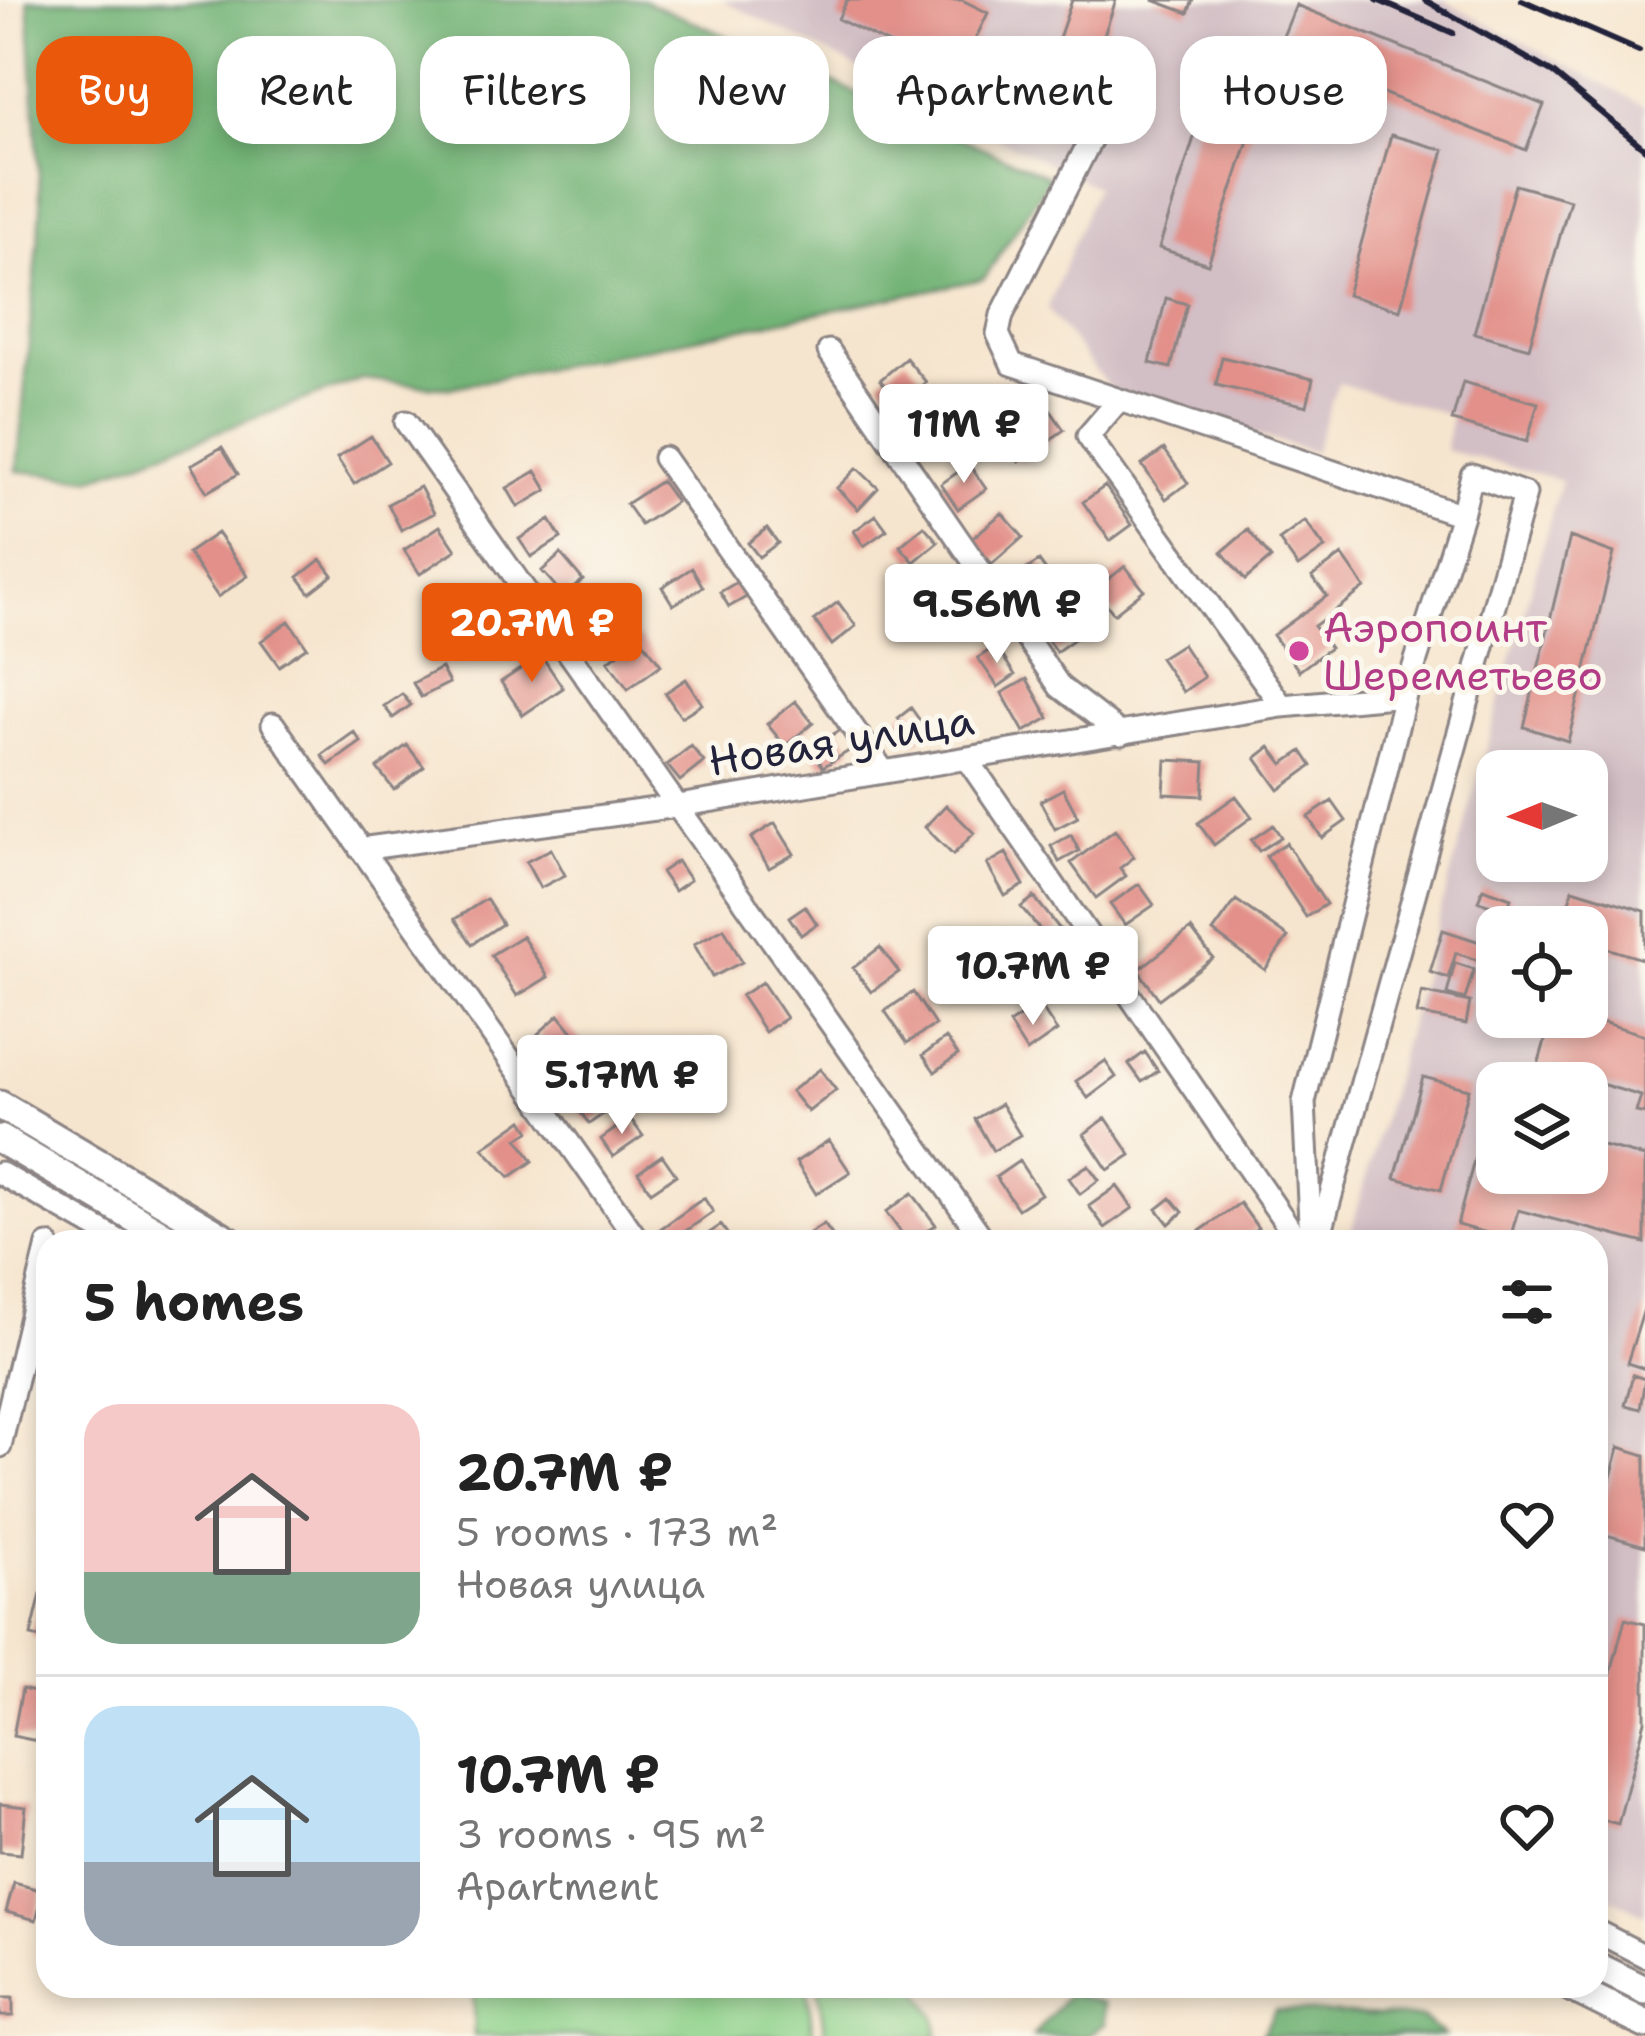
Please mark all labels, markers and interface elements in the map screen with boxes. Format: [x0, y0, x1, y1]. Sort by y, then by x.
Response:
chip: Buy [36, 36, 193, 144]
chip: Rent [217, 36, 396, 144]
chip: Filters [420, 36, 630, 144]
chip: New [654, 36, 829, 144]
chip: Apartment [853, 36, 1156, 144]
chip: House [1180, 36, 1387, 144]
pin: 11M ₽ [880, 384, 1048, 486]
text: 11M ₽ [906, 397, 1022, 449]
pin: 9.56M ₽ [886, 564, 1108, 666]
text: 9.56M ₽ [912, 577, 1082, 629]
pin: 20.7M ₽ [421, 583, 643, 685]
text: 20.7M ₽ [449, 596, 615, 648]
place label: Аэропоинт Шереметьево [1323, 599, 1603, 703]
marker: Аэропоинт Шереметьево [1286, 638, 1312, 664]
street label: Новая улица [704, 691, 978, 789]
north arrow [1476, 750, 1608, 882]
map controls [1476, 750, 1608, 1194]
button: locate [1476, 906, 1608, 1038]
pin: 10.7M ₽ [922, 926, 1144, 1028]
text: 10.7M ₽ [955, 939, 1111, 991]
pin: 5.17M ₽ [511, 1035, 733, 1137]
text: 5.17M ₽ [544, 1048, 700, 1100]
button: layers [1476, 1062, 1608, 1194]
text: 5 homes [84, 1268, 304, 1336]
icon: filters [1494, 1269, 1560, 1335]
text: 20.7M ₽ [456, 1438, 673, 1506]
icon: home [180, 1452, 324, 1596]
icon: heart [1494, 1491, 1560, 1557]
text: 5 rooms · 173 m² [456, 1506, 778, 1558]
text: Новая улица [456, 1558, 705, 1610]
text: 10.7M ₽ [456, 1740, 660, 1808]
icon: home [180, 1754, 324, 1898]
icon: heart [1494, 1793, 1560, 1859]
text: 3 rooms · 95 m² [456, 1808, 766, 1860]
text: Apartment [456, 1860, 659, 1912]

